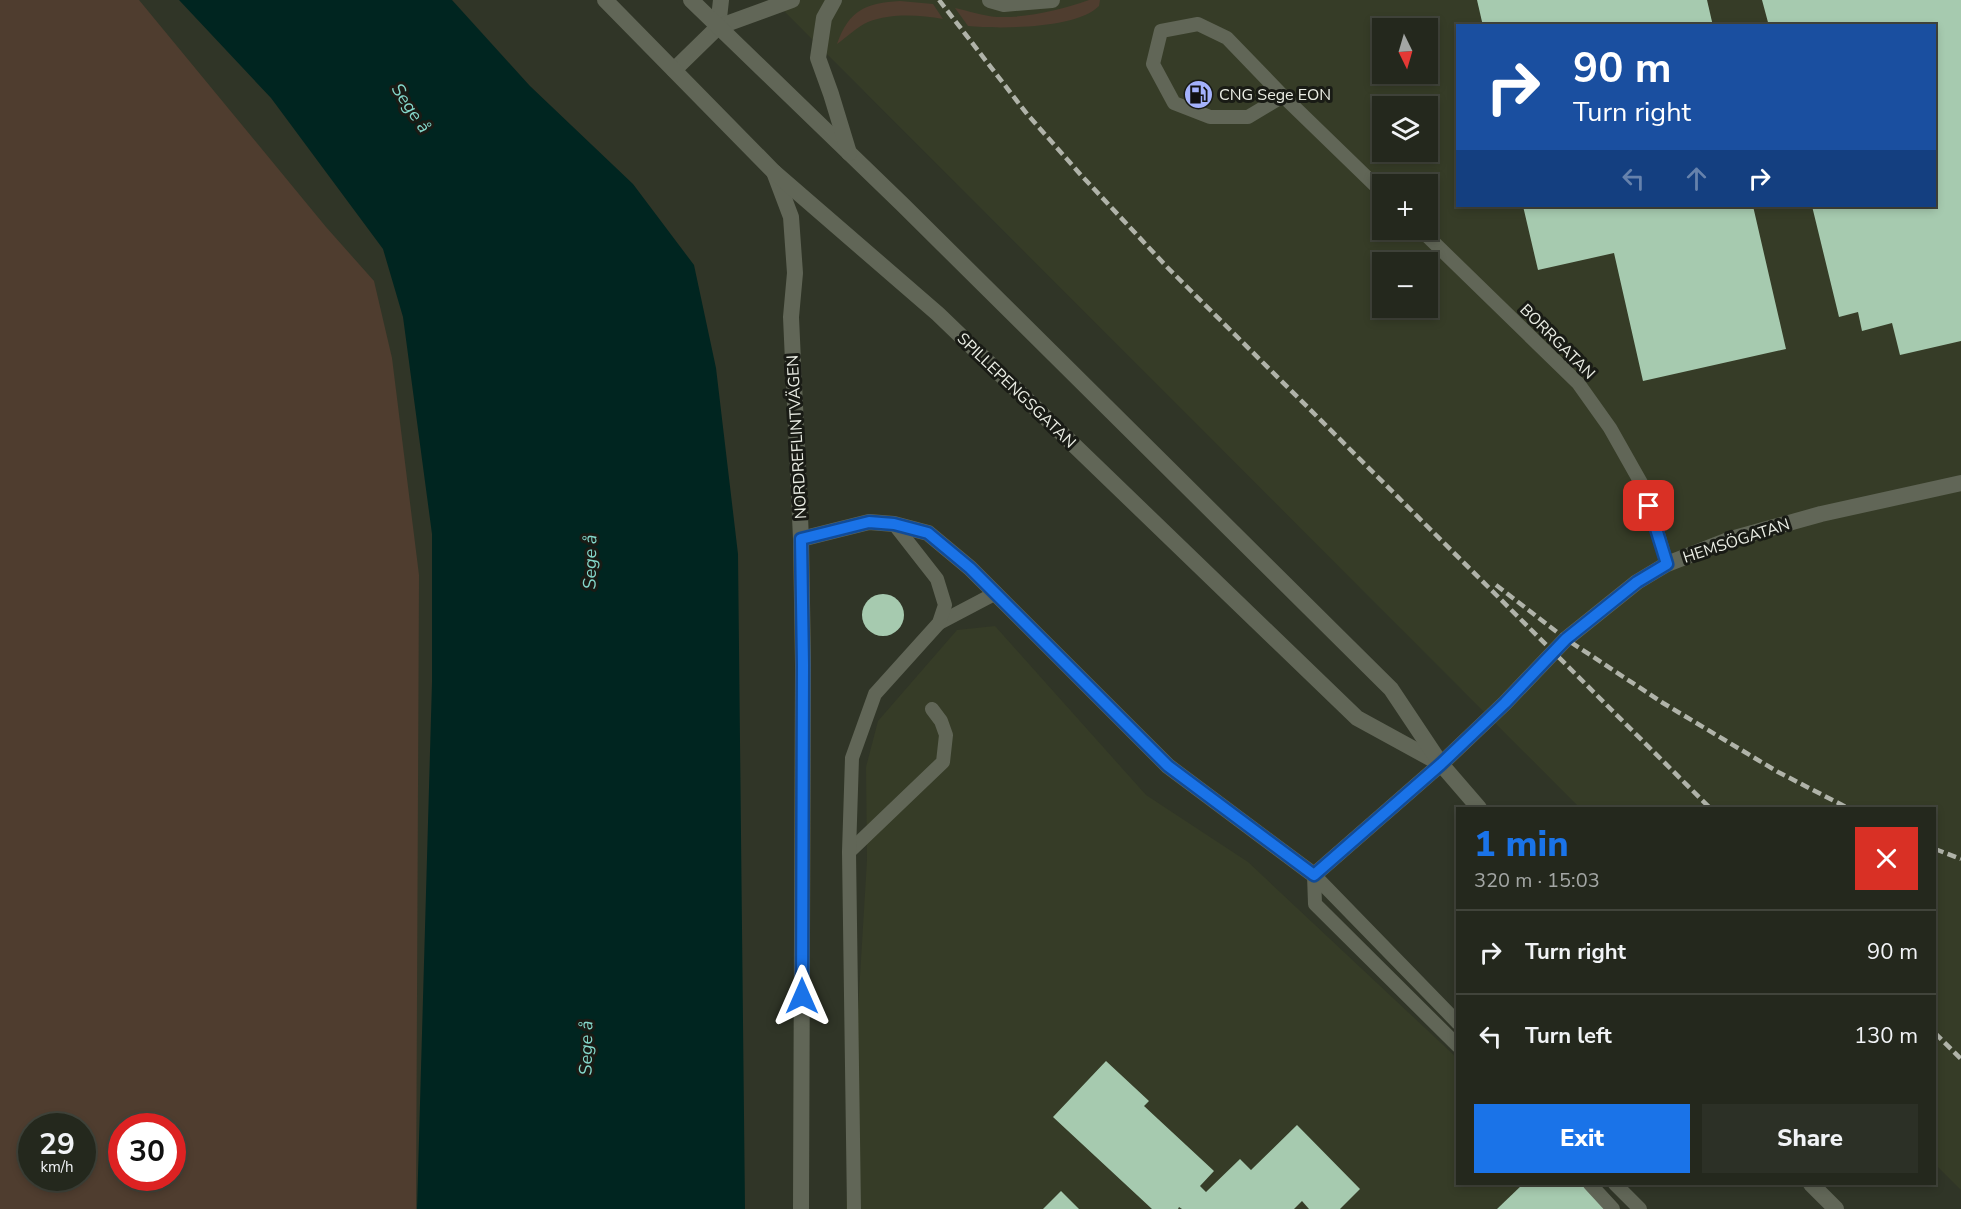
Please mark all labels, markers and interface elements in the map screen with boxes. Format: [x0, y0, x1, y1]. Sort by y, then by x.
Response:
north arrow [1372, 18, 1438, 84]
map controls [1372, 18, 1438, 318]
text: 90 m [1573, 40, 1672, 97]
icon: right [1474, 48, 1552, 126]
fuel station icon: CNG Sege EON [1182, 78, 1214, 110]
water label: Sege å [386, 79, 436, 137]
place label: CNG Sege EON [1219, 84, 1331, 106]
text: Turn right [1573, 94, 1691, 131]
button: layers [1372, 96, 1438, 162]
icon: left [1617, 162, 1650, 195]
icon: ahead [1680, 162, 1713, 195]
icon: right [1743, 162, 1776, 195]
button: + [1372, 174, 1438, 240]
button: − [1372, 252, 1438, 318]
street label: BORRGATAN [1515, 299, 1600, 384]
street label: SPILLEPENGSGATAN [952, 328, 1081, 453]
street label: NORDREFLINTVÄGEN [782, 354, 812, 520]
pin [1623, 480, 1674, 531]
icon: arrive [1632, 489, 1665, 522]
street label: HEMSÖGATAN [1680, 513, 1793, 569]
water label: Sege å [578, 534, 602, 590]
text: 1 min [1474, 820, 1569, 869]
button: close [1855, 827, 1918, 890]
text: 320 m · 15:03 [1474, 867, 1600, 894]
icon: right [1474, 936, 1507, 969]
text: Turn right [1525, 937, 1626, 967]
text: 90 m [1867, 937, 1918, 967]
position arrow [770, 964, 834, 1028]
water label: Sege å [574, 1020, 598, 1076]
icon: left [1474, 1020, 1507, 1053]
text: Turn left [1525, 1021, 1612, 1051]
text: 130 m [1854, 1021, 1918, 1051]
button: Exit [1474, 1104, 1690, 1173]
button: Share [1702, 1104, 1918, 1173]
speed limit sign: 30 [108, 1113, 186, 1191]
text: 29 [39, 1124, 75, 1165]
text: km/h [40, 1157, 74, 1177]

